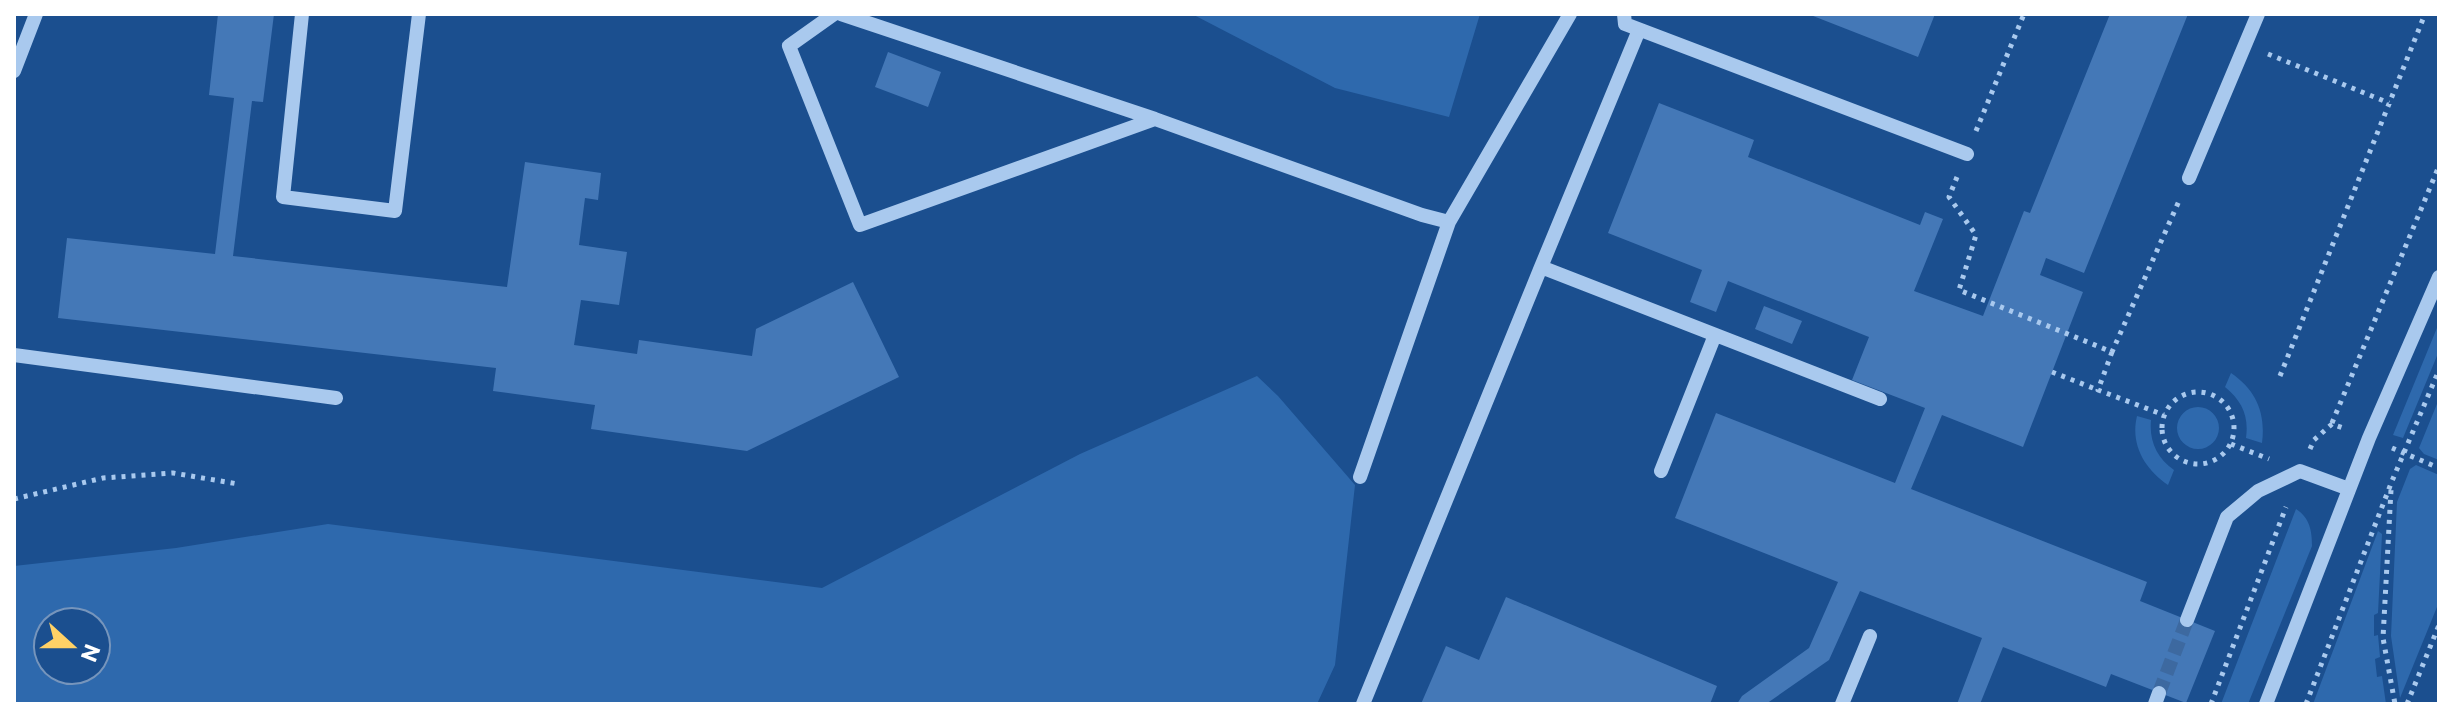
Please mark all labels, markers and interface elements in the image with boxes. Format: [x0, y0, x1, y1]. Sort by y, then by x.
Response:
north arrow [32, 606, 112, 686]
text: N [76, 641, 107, 666]

